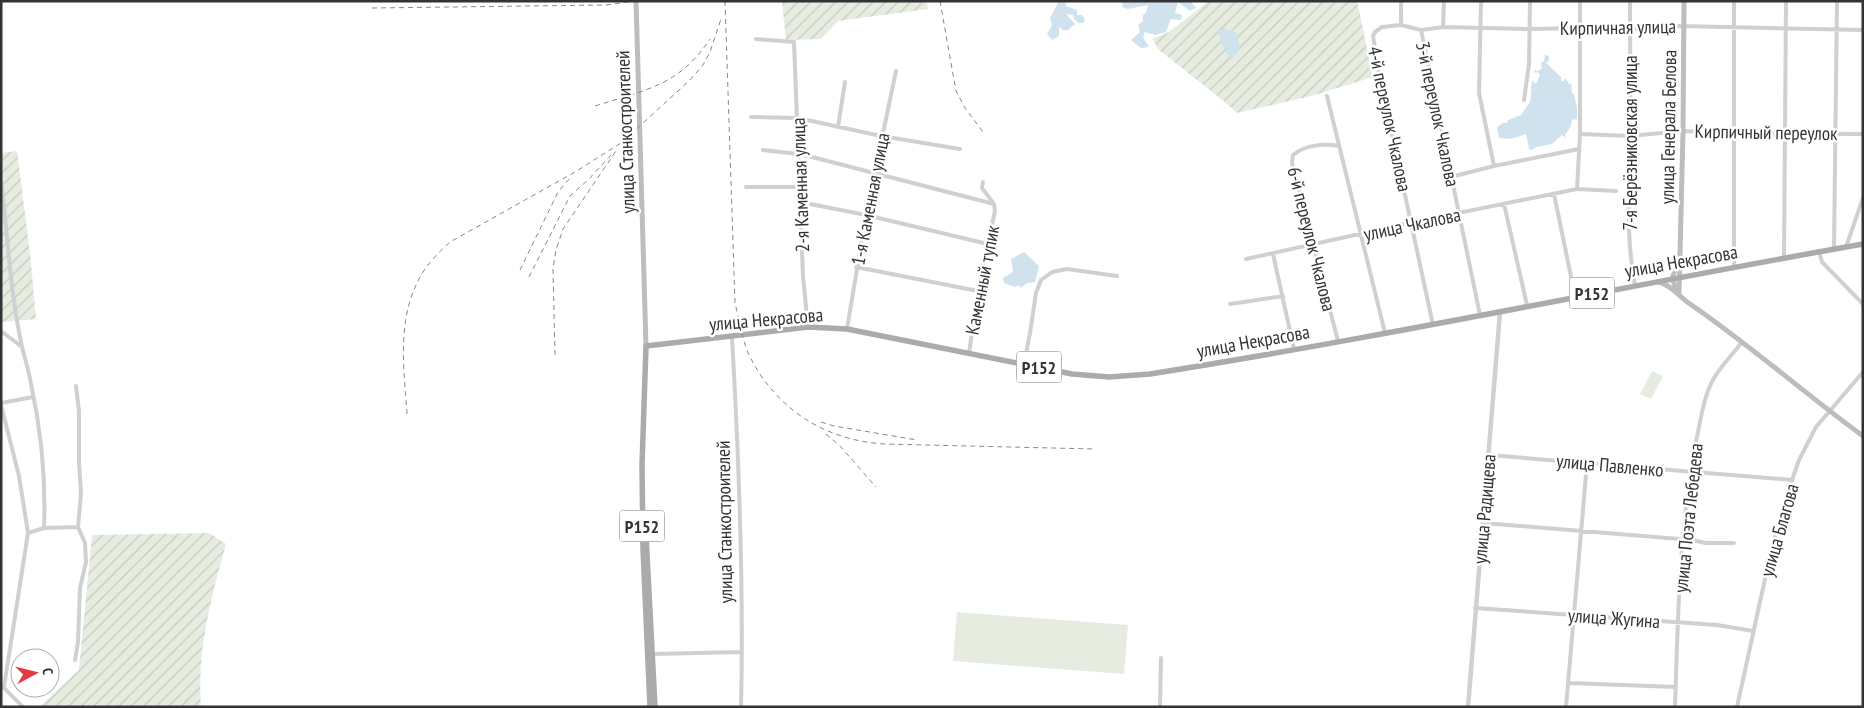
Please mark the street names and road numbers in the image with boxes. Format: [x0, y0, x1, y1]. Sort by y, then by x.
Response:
street label: Кирпичная улица [1560, 14, 1676, 40]
street label: 3-й переулок Чкалова [1411, 39, 1465, 189]
street label: 4-й переулок Чкалова [1363, 44, 1417, 194]
street label: улица Станкостроителей [610, 50, 640, 214]
street label: улица Генерала Белова [1655, 50, 1681, 204]
street label: 7-я Берёзниковская улица [1618, 55, 1642, 231]
street label: 2-я Каменная улица [786, 117, 814, 253]
street label: Кирпичный переулок [1694, 119, 1838, 145]
street label: 1-я Каменная улица [845, 131, 895, 267]
street label: 6-й переулок Чкалова [1282, 164, 1342, 314]
street label: улица Чкалова [1361, 202, 1463, 246]
street label: Каменный тупик [960, 223, 1004, 337]
street label: улица Некрасова [1623, 239, 1739, 283]
road number: Р152 [1570, 278, 1614, 308]
street label: улица Некрасова [708, 302, 824, 336]
street label: улица Некрасова [1195, 319, 1311, 363]
road number: Р152 [1016, 352, 1062, 382]
street label: улица Станкостроителей [711, 440, 737, 604]
street label: улица Поэта Лебедева [1668, 442, 1708, 594]
street label: улица Павленко [1555, 448, 1665, 482]
street label: улица Радищева [1467, 453, 1501, 565]
street label: улица Благова [1754, 481, 1804, 579]
road number: Р152 [620, 511, 664, 542]
street label: улица Жугина [1567, 603, 1661, 633]

